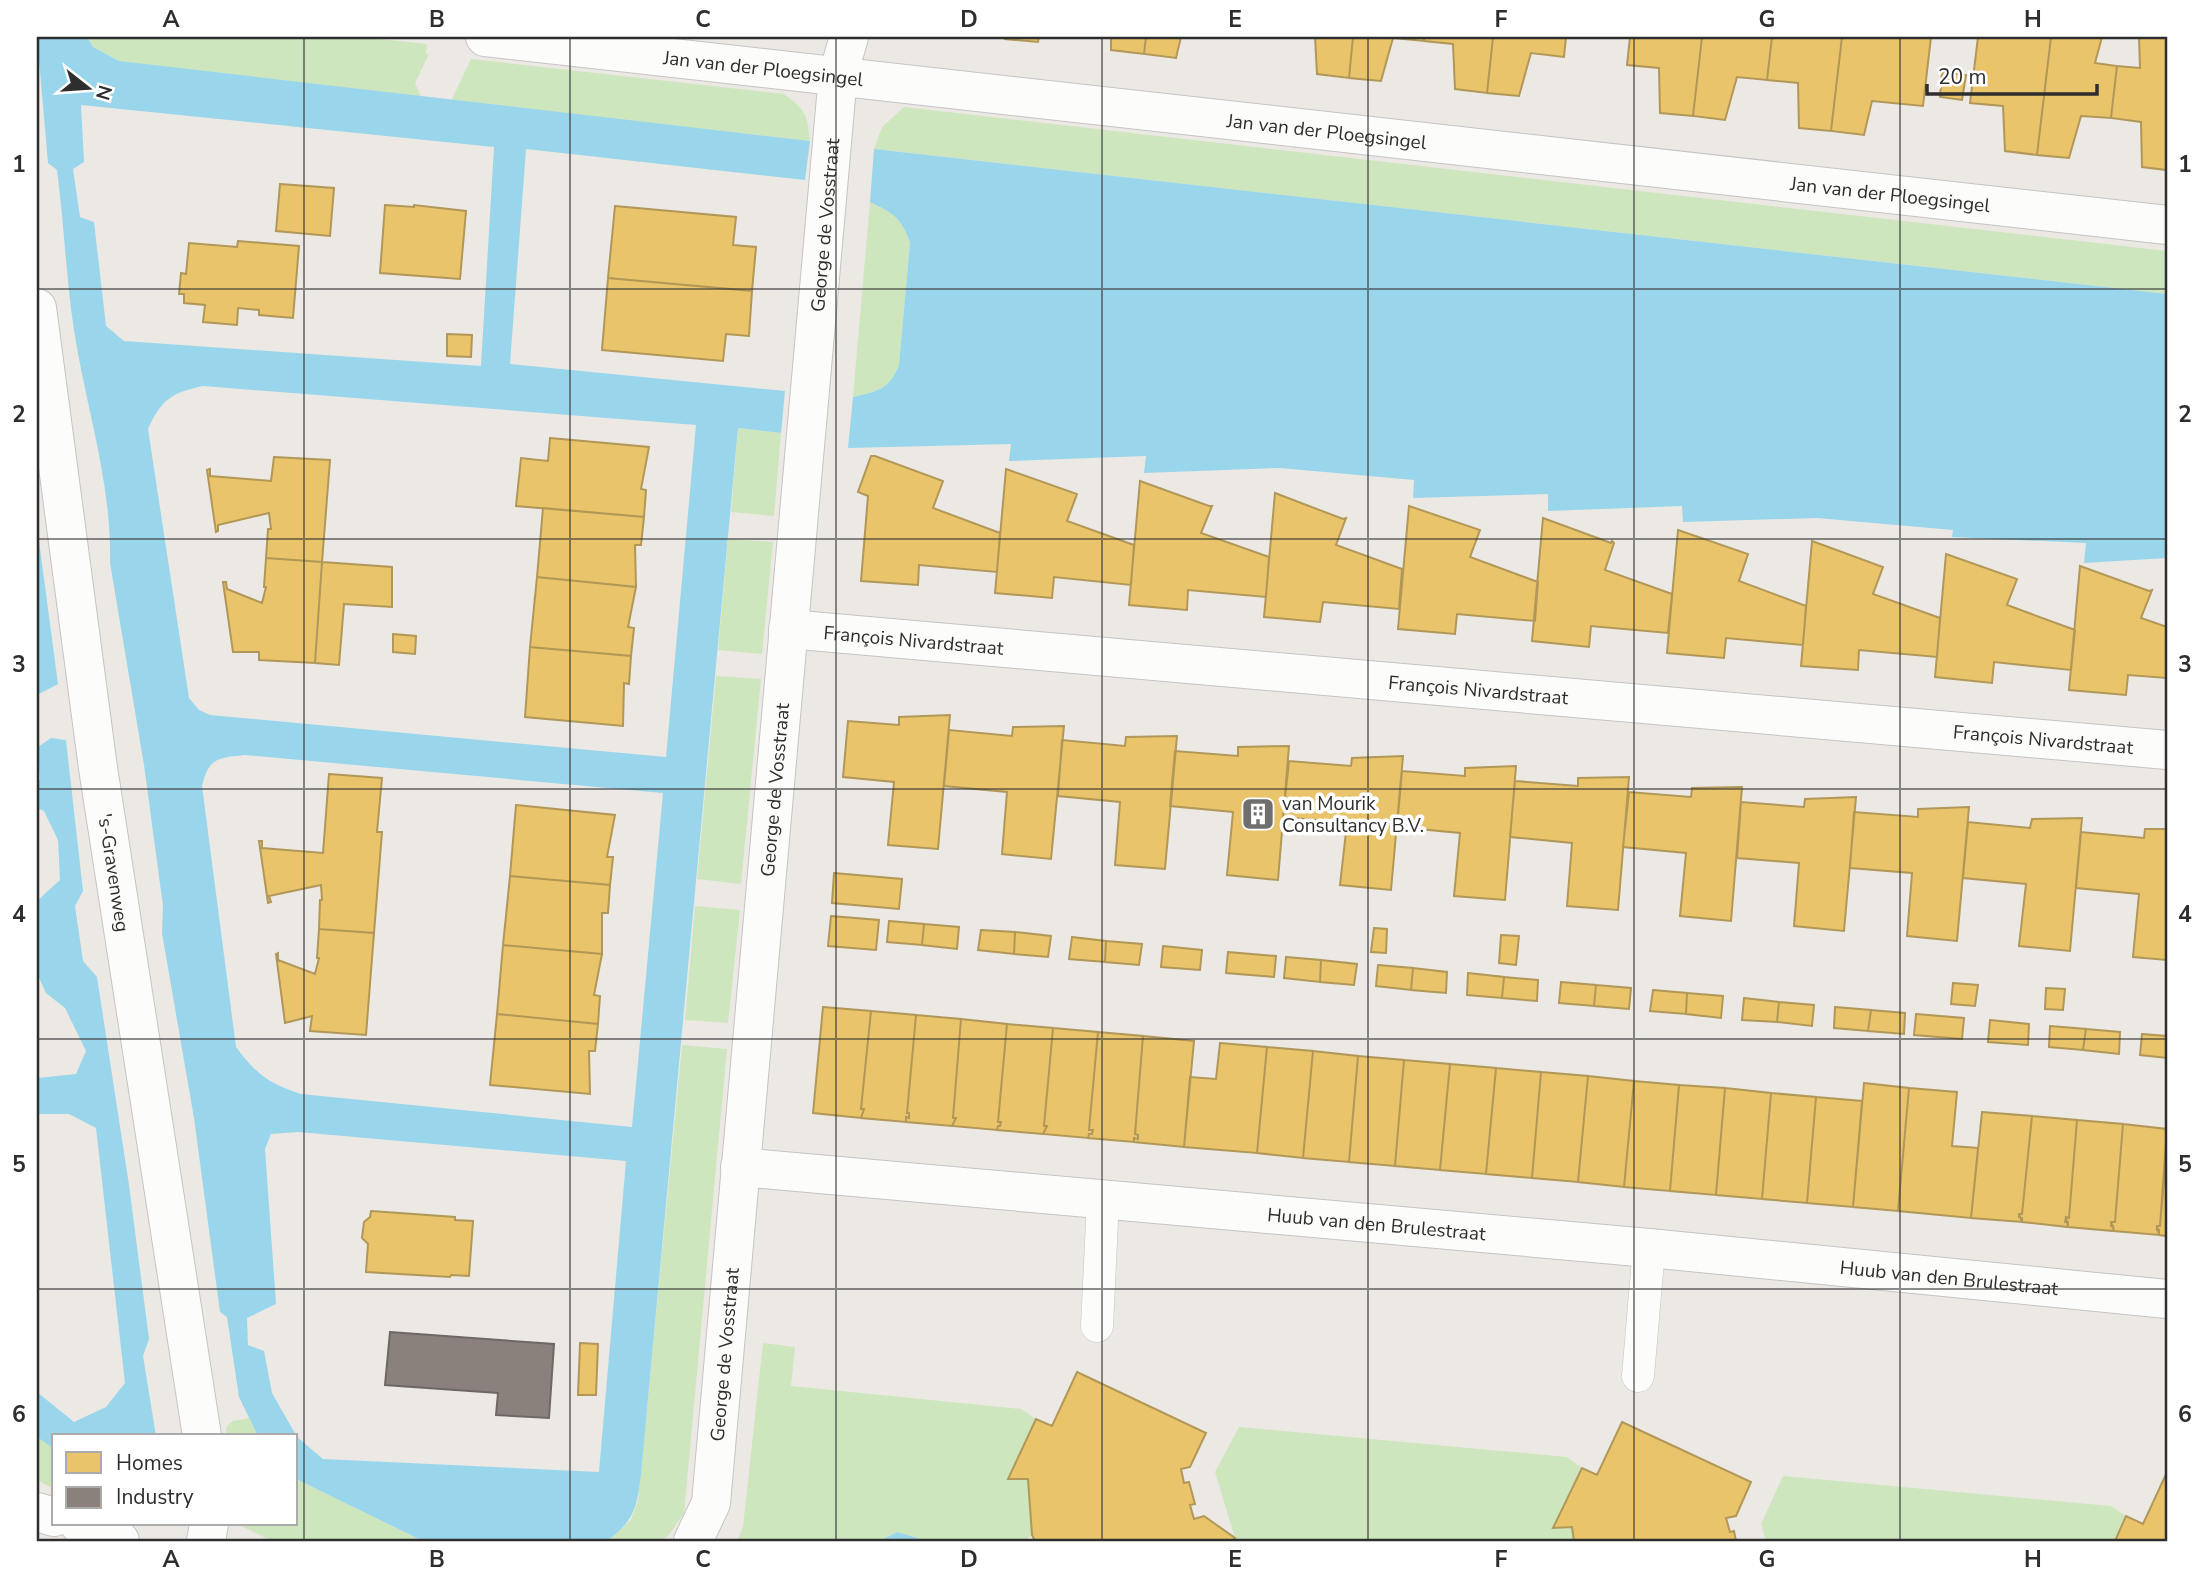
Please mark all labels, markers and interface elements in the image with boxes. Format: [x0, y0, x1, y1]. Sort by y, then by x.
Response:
text: A [162, 4, 180, 35]
text: B [429, 4, 445, 35]
text: C [695, 4, 711, 35]
text: D [960, 4, 978, 35]
text: E [1228, 4, 1242, 35]
text: F [1495, 4, 1508, 35]
text: G [1759, 4, 1775, 35]
text: H [2024, 4, 2042, 35]
street label: Jan van der Ploegsingel [661, 45, 865, 93]
north arrow [52, 52, 122, 122]
scale bar [1927, 52, 2097, 96]
text: 20 m [1938, 63, 1987, 91]
text: N [89, 82, 118, 103]
street label: Jan van der Ploegsingel [1224, 108, 1428, 156]
street label: George de Vosstraat [805, 137, 846, 313]
text: 1 [12, 149, 26, 180]
text: 1 [2178, 149, 2192, 180]
street label: Jan van der Ploegsingel [1788, 171, 1992, 219]
text: 2 [12, 399, 26, 430]
text: 2 [2178, 399, 2192, 430]
street label: François Nivardstraat [822, 620, 1005, 662]
text: 3 [12, 649, 26, 680]
text: 3 [2178, 649, 2192, 680]
street label: François Nivardstraat [1387, 670, 1570, 711]
street label: George de Vosstraat [755, 702, 796, 878]
street label: François Nivardstraat [1952, 719, 2135, 761]
place label: van Mourik Consultancy B.V. [1282, 791, 1424, 839]
building icon: van Mourik Consultancy B.V. [1239, 795, 1277, 833]
street label: 's-Gravenweg [91, 812, 135, 934]
text: 4 [12, 899, 26, 930]
text: 4 [2178, 899, 2192, 930]
text: 5 [12, 1149, 26, 1180]
text: 5 [2178, 1149, 2192, 1180]
street label: Huub van den Brulestraat [1266, 1202, 1487, 1247]
street label: Huub van den Brulestraat [1838, 1255, 2060, 1302]
street label: George de Vosstraat [705, 1266, 746, 1443]
text: 6 [12, 1399, 26, 1430]
text: 6 [2178, 1399, 2192, 1430]
legend [52, 1434, 298, 1526]
text: Homes [116, 1449, 183, 1477]
text: Industry [116, 1483, 194, 1511]
text: A [162, 1544, 180, 1575]
text: B [429, 1544, 445, 1575]
text: C [695, 1544, 711, 1575]
text: D [960, 1544, 978, 1575]
text: E [1228, 1544, 1242, 1575]
text: F [1495, 1544, 1508, 1575]
text: G [1759, 1544, 1775, 1575]
text: H [2024, 1544, 2042, 1575]

